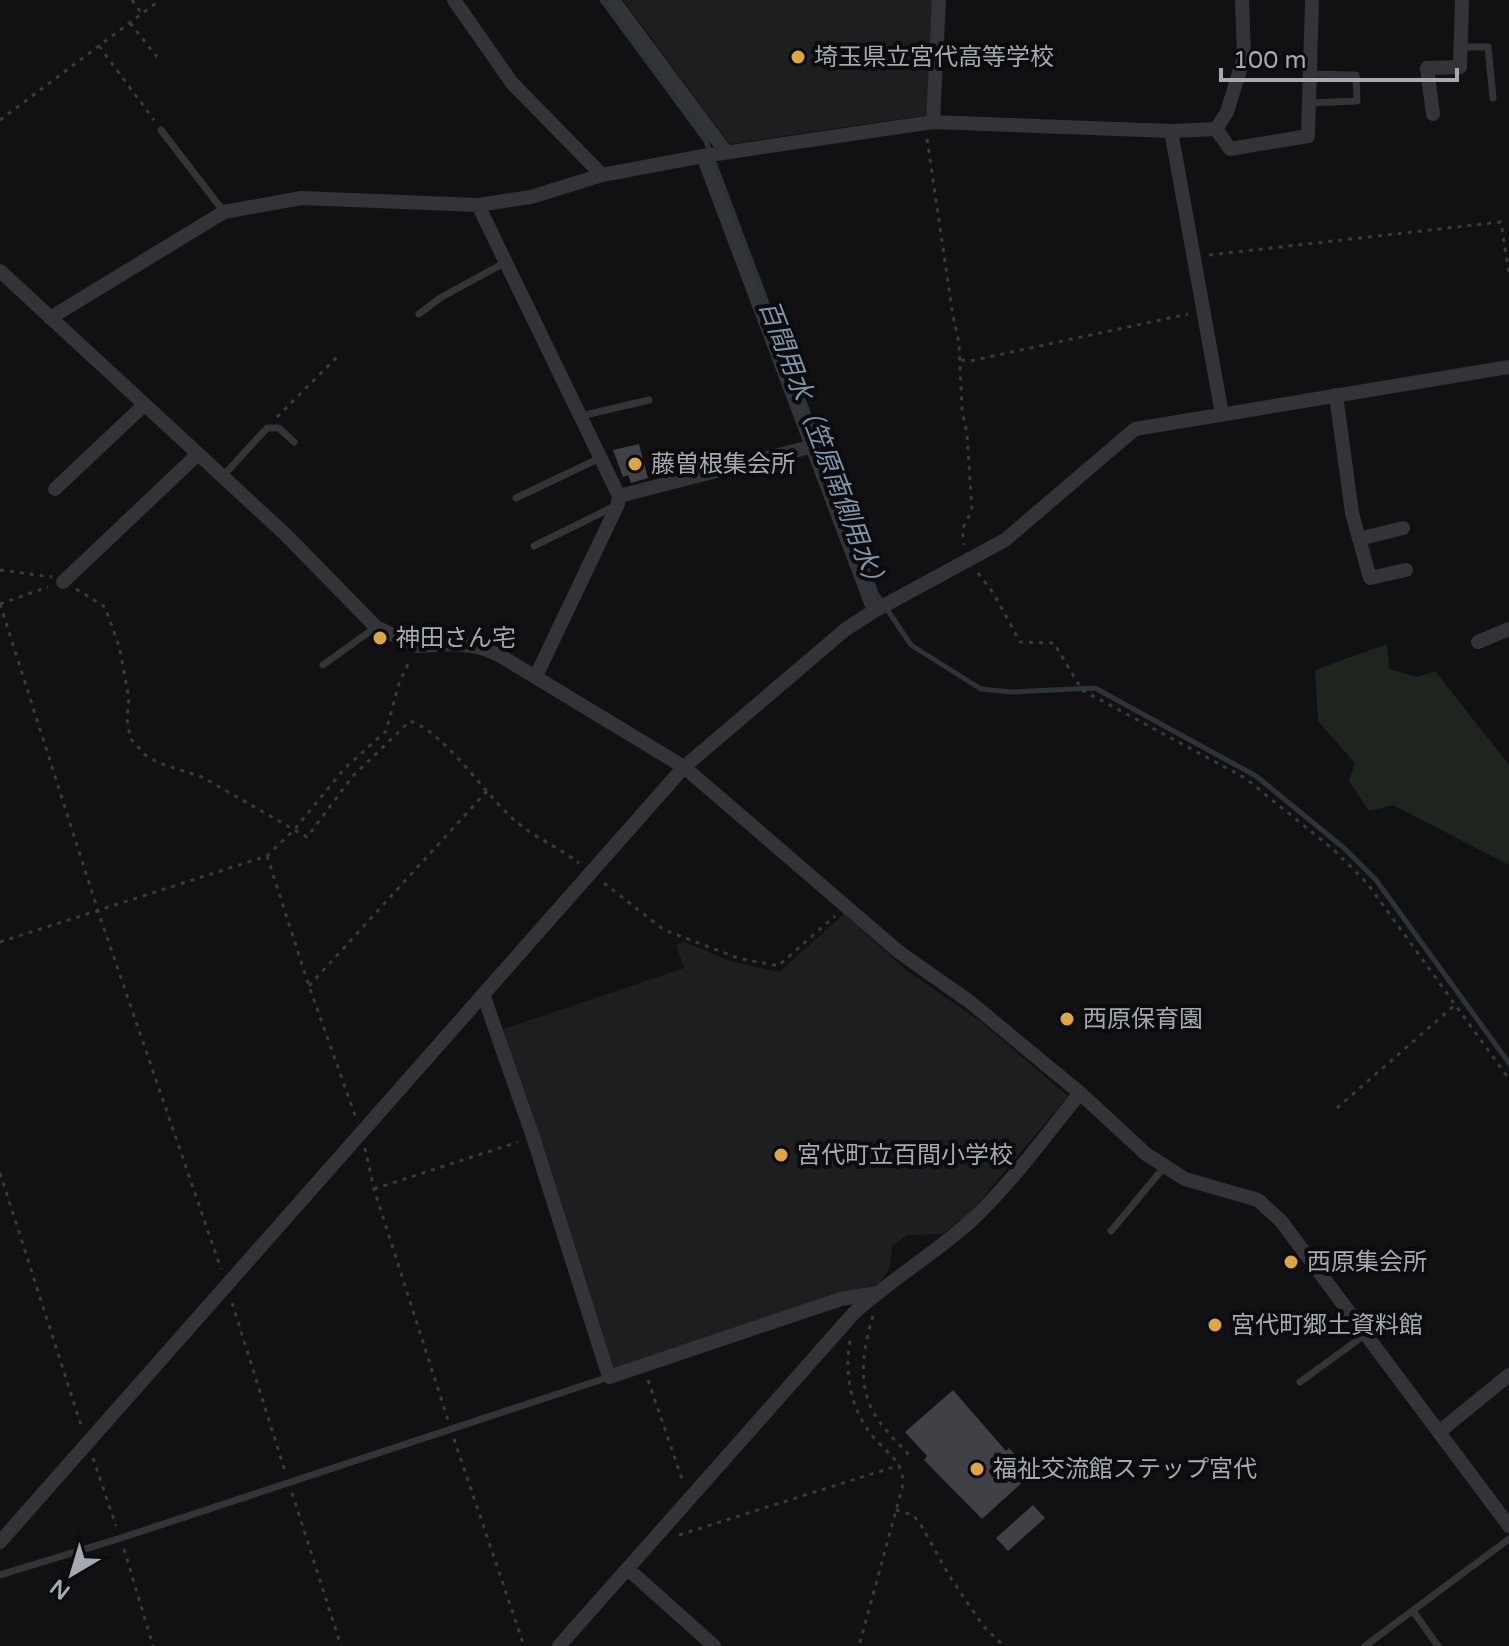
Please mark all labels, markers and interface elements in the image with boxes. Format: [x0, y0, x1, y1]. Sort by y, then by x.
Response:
scale bar [1221, 32, 1457, 82]
place label: 埼玉県立宮代高等学校 [814, 43, 1054, 72]
text: 100 m [1233, 46, 1307, 75]
marker: 埼玉県立宮代高等学校 [789, 48, 807, 66]
water label: 百間用水（笠原南側用水） [753, 296, 893, 598]
place label: 藤曽根集会所 [651, 450, 795, 479]
marker: 藤曽根集会所 [626, 455, 644, 473]
place label: 神田さん宅 [396, 624, 516, 653]
marker: 神田さん宅 [371, 629, 389, 647]
place label: 西原保育園 [1083, 1005, 1203, 1034]
marker: 西原保育園 [1058, 1010, 1076, 1028]
place label: 宮代町立百間小学校 [797, 1141, 1013, 1170]
marker: 宮代町立百間小学校 [772, 1146, 790, 1164]
place label: 西原集会所 [1307, 1248, 1427, 1277]
marker: 西原集会所 [1282, 1253, 1300, 1271]
place label: 宮代町郷土資料館 [1231, 1311, 1423, 1340]
marker: 宮代町郷土資料館 [1206, 1316, 1224, 1334]
place label: 福祉交流館ステップ宮代 [993, 1455, 1257, 1484]
marker: 福祉交流館ステップ宮代 [968, 1460, 986, 1478]
north arrow [32, 1534, 112, 1614]
text: N [45, 1573, 75, 1605]

